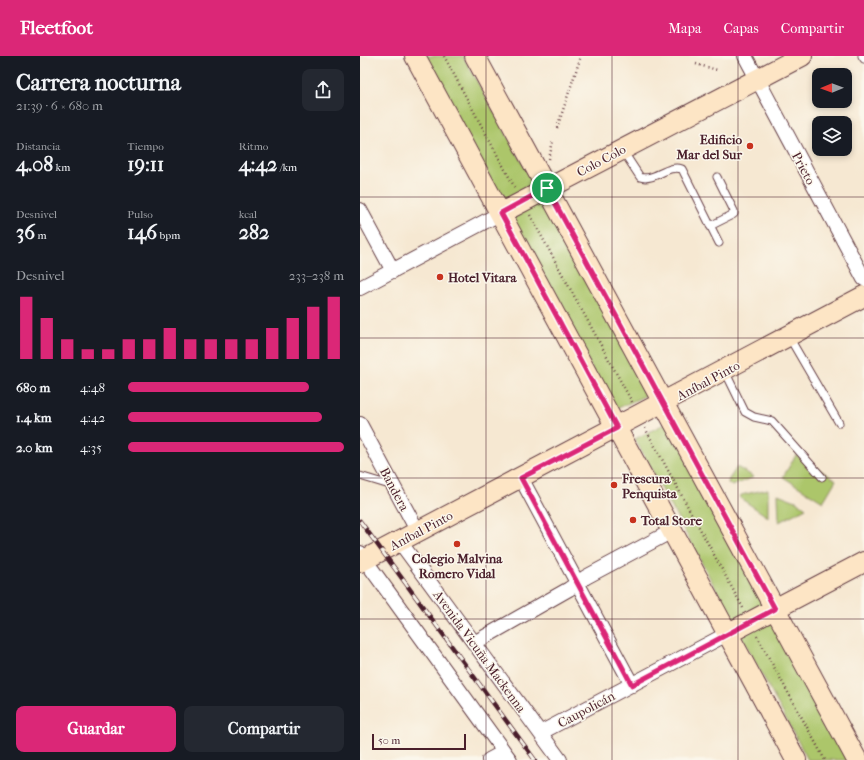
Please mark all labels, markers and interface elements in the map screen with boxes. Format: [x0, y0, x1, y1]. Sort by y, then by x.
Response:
text: Fleetfoot [20, 17, 93, 39]
text: Mapa [668, 20, 702, 37]
text: Capas [724, 20, 759, 37]
text: Compartir [781, 20, 844, 37]
north arrow [812, 68, 852, 108]
map controls [812, 68, 852, 156]
button: share [302, 69, 344, 111]
text: Carrera nocturna [16, 70, 181, 96]
text: 21:39 · 6 × 680 m [16, 98, 103, 113]
button: layers [812, 116, 852, 156]
place label: Edificio Mar del Sur [675, 132, 742, 162]
text: Distancia [16, 140, 60, 153]
text: Tiempo [127, 140, 164, 153]
text: Ritmo [239, 140, 268, 153]
street label: Colo Colo [574, 141, 629, 180]
marker: Edificio Mar del Sur [745, 141, 755, 151]
street label: Prieto [789, 149, 819, 187]
text: 4.08 [16, 153, 53, 176]
text: 19:11 [127, 153, 164, 176]
text: 4:42 [239, 153, 277, 176]
text: km [53, 161, 70, 174]
text: /km [277, 161, 297, 174]
pin [530, 171, 564, 205]
icon: arrive [536, 177, 558, 199]
text: Desnivel [16, 208, 57, 221]
text: Pulso [127, 208, 153, 221]
text: kcal [239, 208, 257, 221]
text: 36 [16, 221, 35, 244]
text: 146 [127, 221, 157, 244]
text: 282 [239, 221, 269, 244]
text: m [35, 229, 47, 242]
text: bpm [157, 229, 180, 242]
text: Desnivel [16, 268, 65, 283]
text: 233–238 m [289, 268, 344, 283]
place label: Hotel Vitara [448, 270, 517, 285]
marker: Hotel Vitara [435, 272, 445, 282]
street label: Aníbal Pinto [673, 357, 743, 404]
text: 680 m [16, 380, 50, 395]
text: 4:48 [80, 380, 105, 395]
text: 1.4 km [16, 410, 51, 425]
text: 4:42 [80, 410, 105, 425]
text: 2.0 km [16, 440, 53, 455]
text: 4:35 [80, 440, 102, 455]
street label: Bandera [377, 465, 413, 514]
place label: Frescura Penquista [621, 471, 678, 502]
marker: Frescura Penquista [609, 480, 619, 490]
street label: Aníbal Pinto [386, 507, 456, 554]
place label: Total Store [640, 513, 702, 528]
marker: Total Store [628, 515, 638, 525]
marker: Colegio Malvina Romero Vidal [452, 539, 462, 549]
place label: Colegio Malvina Romero Vidal [412, 551, 503, 581]
street label: Avenida Vicuña Mackenna [430, 587, 530, 716]
street label: Caupolicán [555, 688, 618, 731]
button: Guardar [16, 706, 176, 752]
button: Compartir [184, 706, 344, 752]
scale bar [372, 732, 466, 751]
text: 50 m [378, 734, 400, 747]

